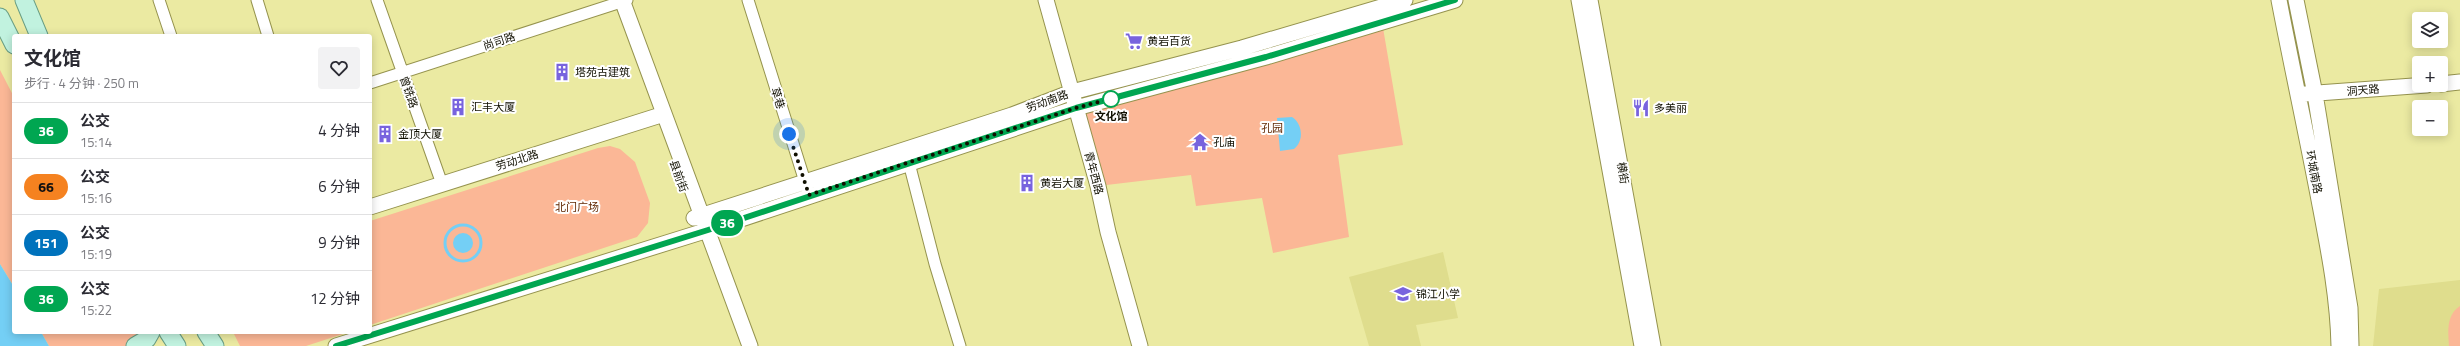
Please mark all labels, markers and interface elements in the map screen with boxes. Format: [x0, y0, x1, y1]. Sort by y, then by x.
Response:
map controls [2412, 12, 2448, 136]
button: layers [2412, 12, 2448, 48]
street label: 尚司路 [481, 28, 517, 54]
supermarket icon: 黄岩百货 [1124, 31, 1144, 51]
place label: 黄岩百货 [1147, 33, 1191, 49]
text: 文化馆 [24, 43, 81, 72]
button: heart [318, 47, 360, 89]
button: + [2412, 56, 2448, 92]
building icon: 塔苑古建筑 [552, 62, 572, 82]
place label: 塔苑古建筑 [575, 64, 630, 80]
text: 步行 · 4 分钟 · 250 m [24, 73, 139, 93]
street label: 曾铣路 [396, 74, 422, 110]
street label: 洞天路 [2346, 81, 2380, 99]
street label: 草巷 [767, 85, 789, 111]
street label: 劳动南路 [1024, 86, 1070, 116]
marker: 文化馆 [1102, 90, 1120, 108]
building icon: 汇丰大厦 [448, 97, 468, 117]
restaurant icon: 多美丽 [1631, 98, 1651, 118]
place label: 汇丰大厦 [471, 99, 515, 115]
place label: 多美丽 [1654, 100, 1687, 116]
button: − [2412, 100, 2448, 136]
place label: 文化馆 [1095, 108, 1128, 124]
text: 公交 [80, 109, 110, 132]
text: 4 分钟 [318, 119, 360, 142]
text: 36 [38, 120, 54, 141]
park label: 孔园 [1261, 120, 1283, 136]
building icon: 金顶大厦 [375, 124, 395, 144]
your location [779, 124, 799, 144]
place label: 金顶大厦 [398, 126, 442, 142]
text: 15:14 [80, 132, 112, 152]
temple icon: 孔庙 [1190, 132, 1210, 152]
place label: 孔庙 [1213, 134, 1235, 150]
street label: 劳动北路 [494, 146, 540, 174]
street label: 环城南路 [2302, 149, 2326, 195]
street label: 青年西路 [1081, 150, 1107, 196]
street label: 县前街 [666, 158, 692, 194]
street label: 横街 [1613, 161, 1633, 185]
text: 公交 [80, 165, 110, 188]
building icon: 黄岩大厦 [1017, 173, 1037, 193]
text: 6 分钟 [318, 175, 360, 198]
place label: 黄岩大厦 [1040, 175, 1084, 191]
text: 66 [38, 176, 54, 197]
text: 15:16 [80, 188, 112, 208]
park label: 北门广场 [555, 199, 599, 215]
line badge: 36 [709, 210, 745, 236]
text: 36 [719, 212, 735, 233]
text: 公交 [80, 221, 110, 244]
text: 9 分钟 [318, 231, 360, 254]
text: 151 [34, 232, 58, 253]
text: 15:19 [80, 244, 112, 264]
text: 公交 [80, 277, 110, 300]
school or university icon: 锦江小学 [1393, 284, 1413, 304]
place label: 锦江小学 [1416, 286, 1460, 302]
text: 12 分钟 [310, 287, 360, 310]
text: 36 [38, 288, 54, 309]
text: 15:22 [80, 300, 112, 320]

